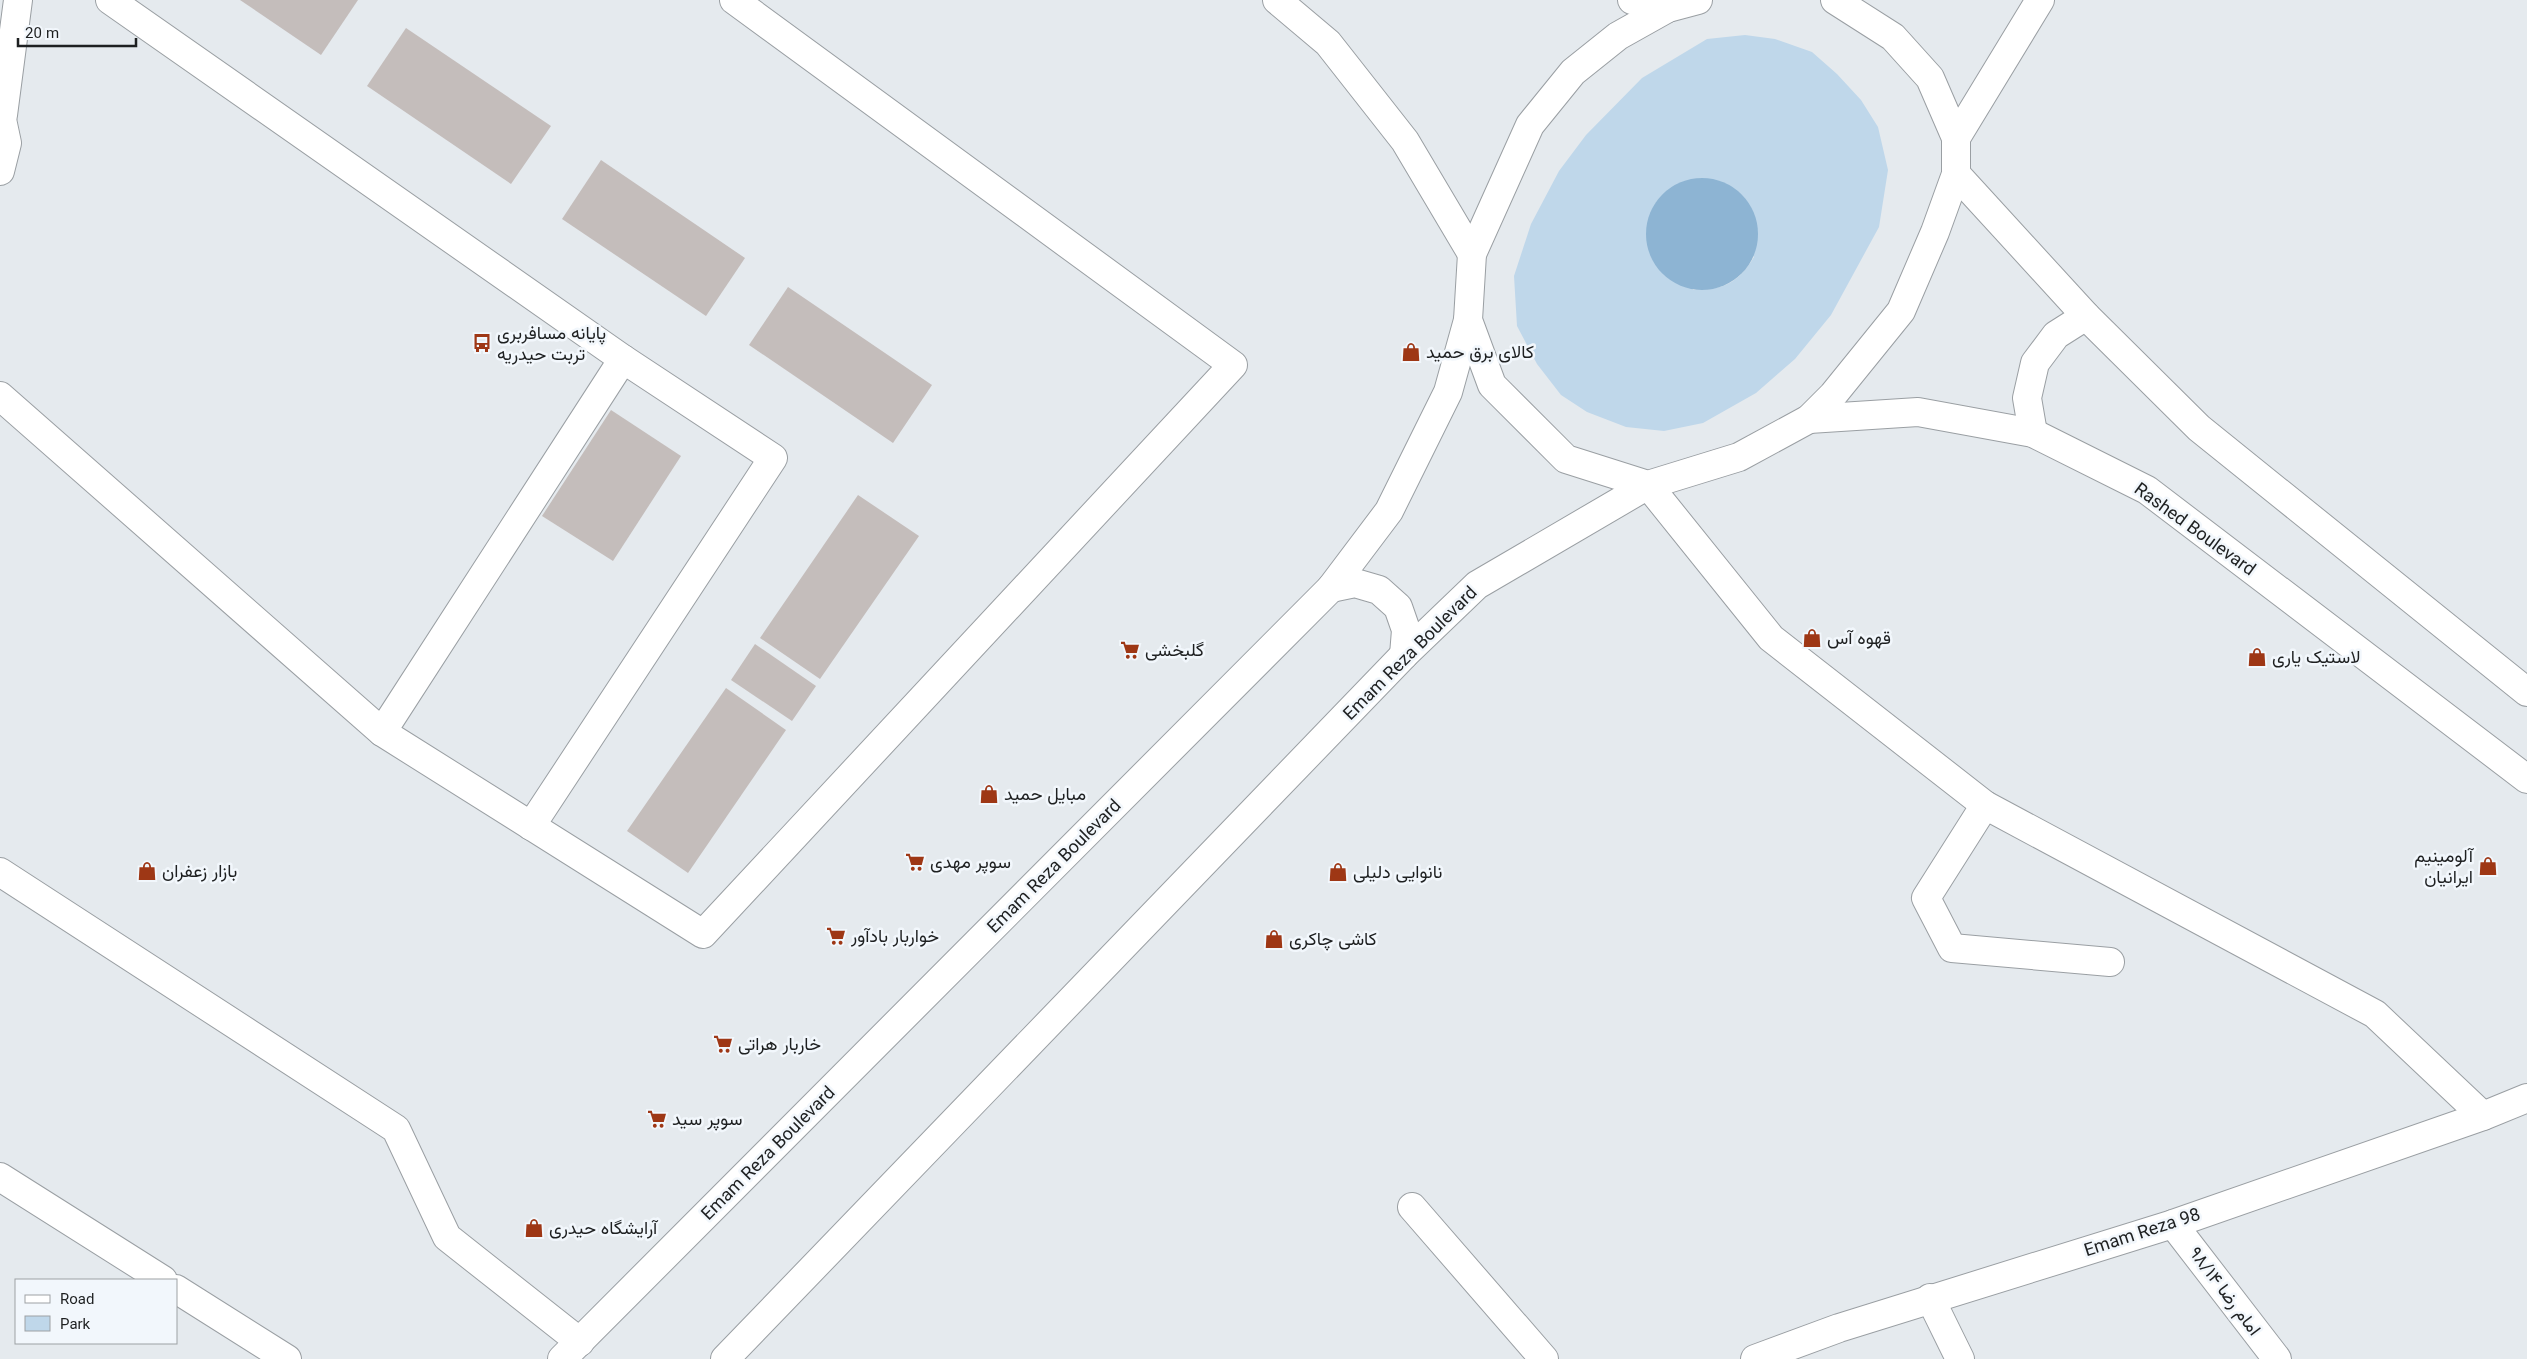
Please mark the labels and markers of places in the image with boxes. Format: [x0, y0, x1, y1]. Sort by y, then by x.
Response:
place label: پایانه مسافربری تربت حیدریه [497, 321, 606, 370]
bus stop icon: پایانه مسافربری تربت حیدریه [471, 332, 493, 354]
place label: کالای برق حمید [1426, 340, 1534, 368]
shop icon: کالای برق حمید [1400, 341, 1422, 363]
place label: قهوه آس [1827, 626, 1891, 654]
shop icon: قهوه آس [1801, 627, 1823, 649]
place label: گلبخشی [1145, 638, 1204, 666]
supermarket icon: گلبخشی [1119, 639, 1141, 661]
place label: لاستیک یاری [2272, 645, 2360, 673]
shop icon: لاستیک یاری [2246, 646, 2268, 668]
place label: مبایل حمید [1004, 782, 1086, 810]
shop icon: مبایل حمید [978, 783, 1000, 805]
place label: آلومینیم ایرانیان [2414, 844, 2475, 893]
place label: سوپر مهدی [930, 850, 1011, 878]
supermarket icon: سوپر مهدی [904, 851, 926, 873]
shop icon: آلومینیم ایرانیان [2477, 855, 2499, 877]
place label: بازار زعفران [162, 859, 237, 887]
shop icon: بازار زعفران [136, 860, 158, 882]
place label: نانوایی دلیلی [1353, 860, 1442, 888]
shop icon: نانوایی دلیلی [1327, 861, 1349, 883]
place label: خواربار بادآور [850, 924, 939, 952]
supermarket icon: خواربار بادآور [825, 925, 847, 947]
place label: کاشی چاکری [1289, 927, 1377, 955]
shop icon: کاشی چاکری [1263, 928, 1285, 950]
place label: خاربار هراتی [738, 1032, 821, 1060]
supermarket icon: خاربار هراتی [712, 1033, 734, 1055]
place label: سوپر سید [672, 1107, 743, 1135]
supermarket icon: سوپر سید [646, 1108, 668, 1130]
place label: آرایشگاه حیدری [549, 1216, 659, 1244]
shop icon: آرایشگاه حیدری [523, 1217, 545, 1239]

